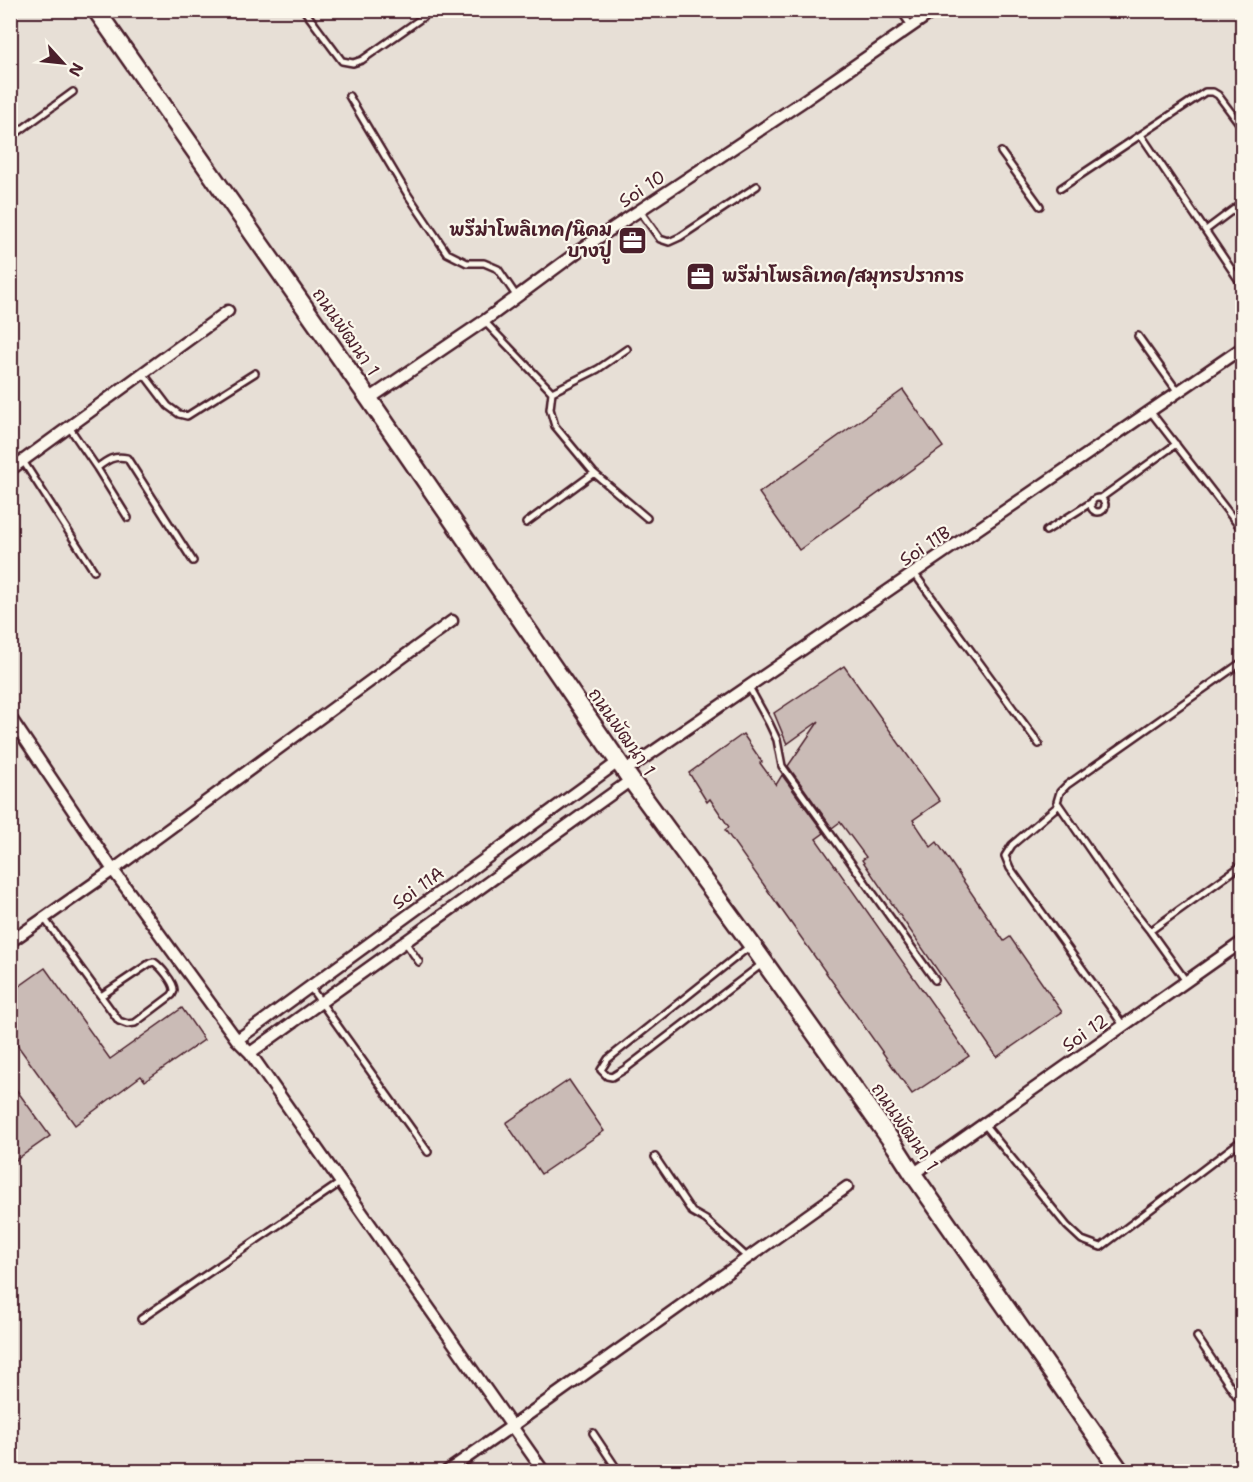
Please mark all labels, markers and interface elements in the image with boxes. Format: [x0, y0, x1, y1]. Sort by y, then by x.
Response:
north arrow [33, 33, 93, 93]
text: N [64, 59, 88, 80]
street label: Soi 10 [614, 165, 670, 213]
place label: พรีม่าโพลิเทค/นิคม บางปู [449, 218, 612, 264]
office icon: พรีม่าโพลิเทค/นิคม บางปู [617, 224, 649, 256]
office icon: พรีม่าโพรลิเทค/สมุทรปราการ [685, 260, 717, 292]
place label: พรีม่าโพรลิเทค/สมุทรปราการ [722, 264, 964, 289]
street label: ถนนพัฒนา 1 [307, 283, 385, 381]
street label: Soi 11B [895, 520, 955, 572]
street label: ถนนพัฒนา 1 [583, 683, 661, 781]
street label: Soi 11A [387, 861, 449, 915]
street label: Soi 12 [1057, 1009, 1113, 1057]
street label: ถนนพัฒนา 1 [866, 1078, 944, 1176]

